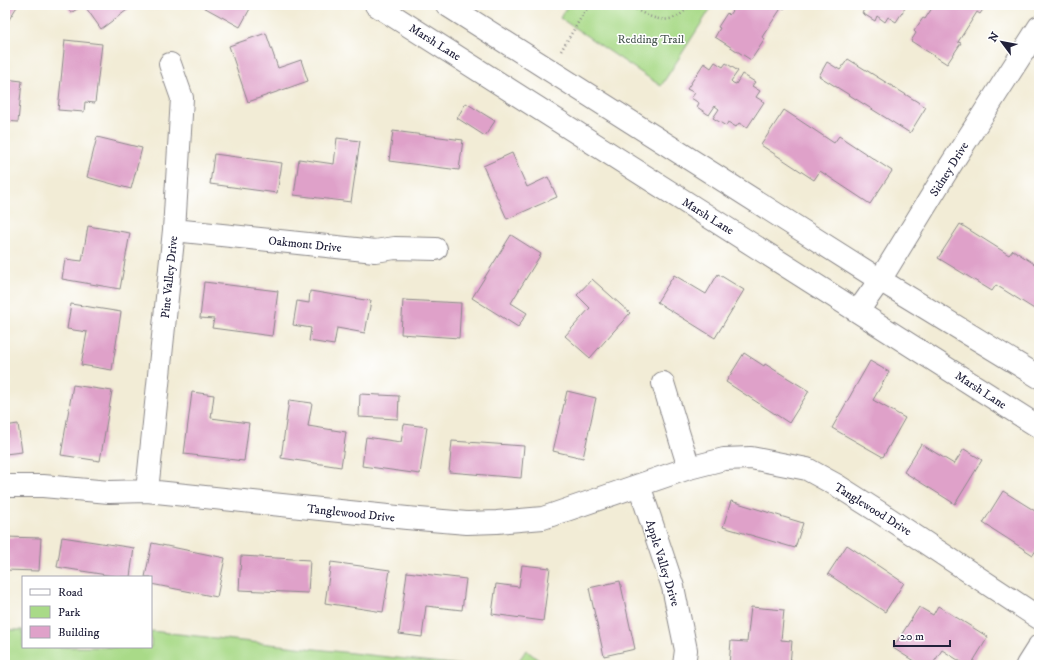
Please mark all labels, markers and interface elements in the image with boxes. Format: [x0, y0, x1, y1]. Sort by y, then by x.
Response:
street label: Marsh Lane [406, 21, 463, 64]
north arrow [982, 22, 1022, 62]
text: N [986, 30, 1003, 45]
park label: Redding Trail [618, 32, 685, 47]
street label: Sidney Drive [927, 139, 972, 199]
street label: Marsh Lane [679, 195, 736, 238]
street label: Oakmont Drive [268, 233, 342, 256]
street label: Pine Valley Drive [158, 235, 181, 319]
street label: Marsh Lane [952, 368, 1009, 413]
street label: Tanglewood Drive [831, 480, 914, 539]
street label: Tanglewood Drive [306, 501, 396, 526]
street label: Apple Valley Drive [642, 518, 683, 608]
legend [22, 576, 152, 648]
text: Road [58, 585, 83, 600]
text: Park [58, 605, 80, 620]
scale bar [894, 622, 950, 648]
text: Building [58, 625, 99, 640]
text: 20 m [900, 629, 924, 644]

